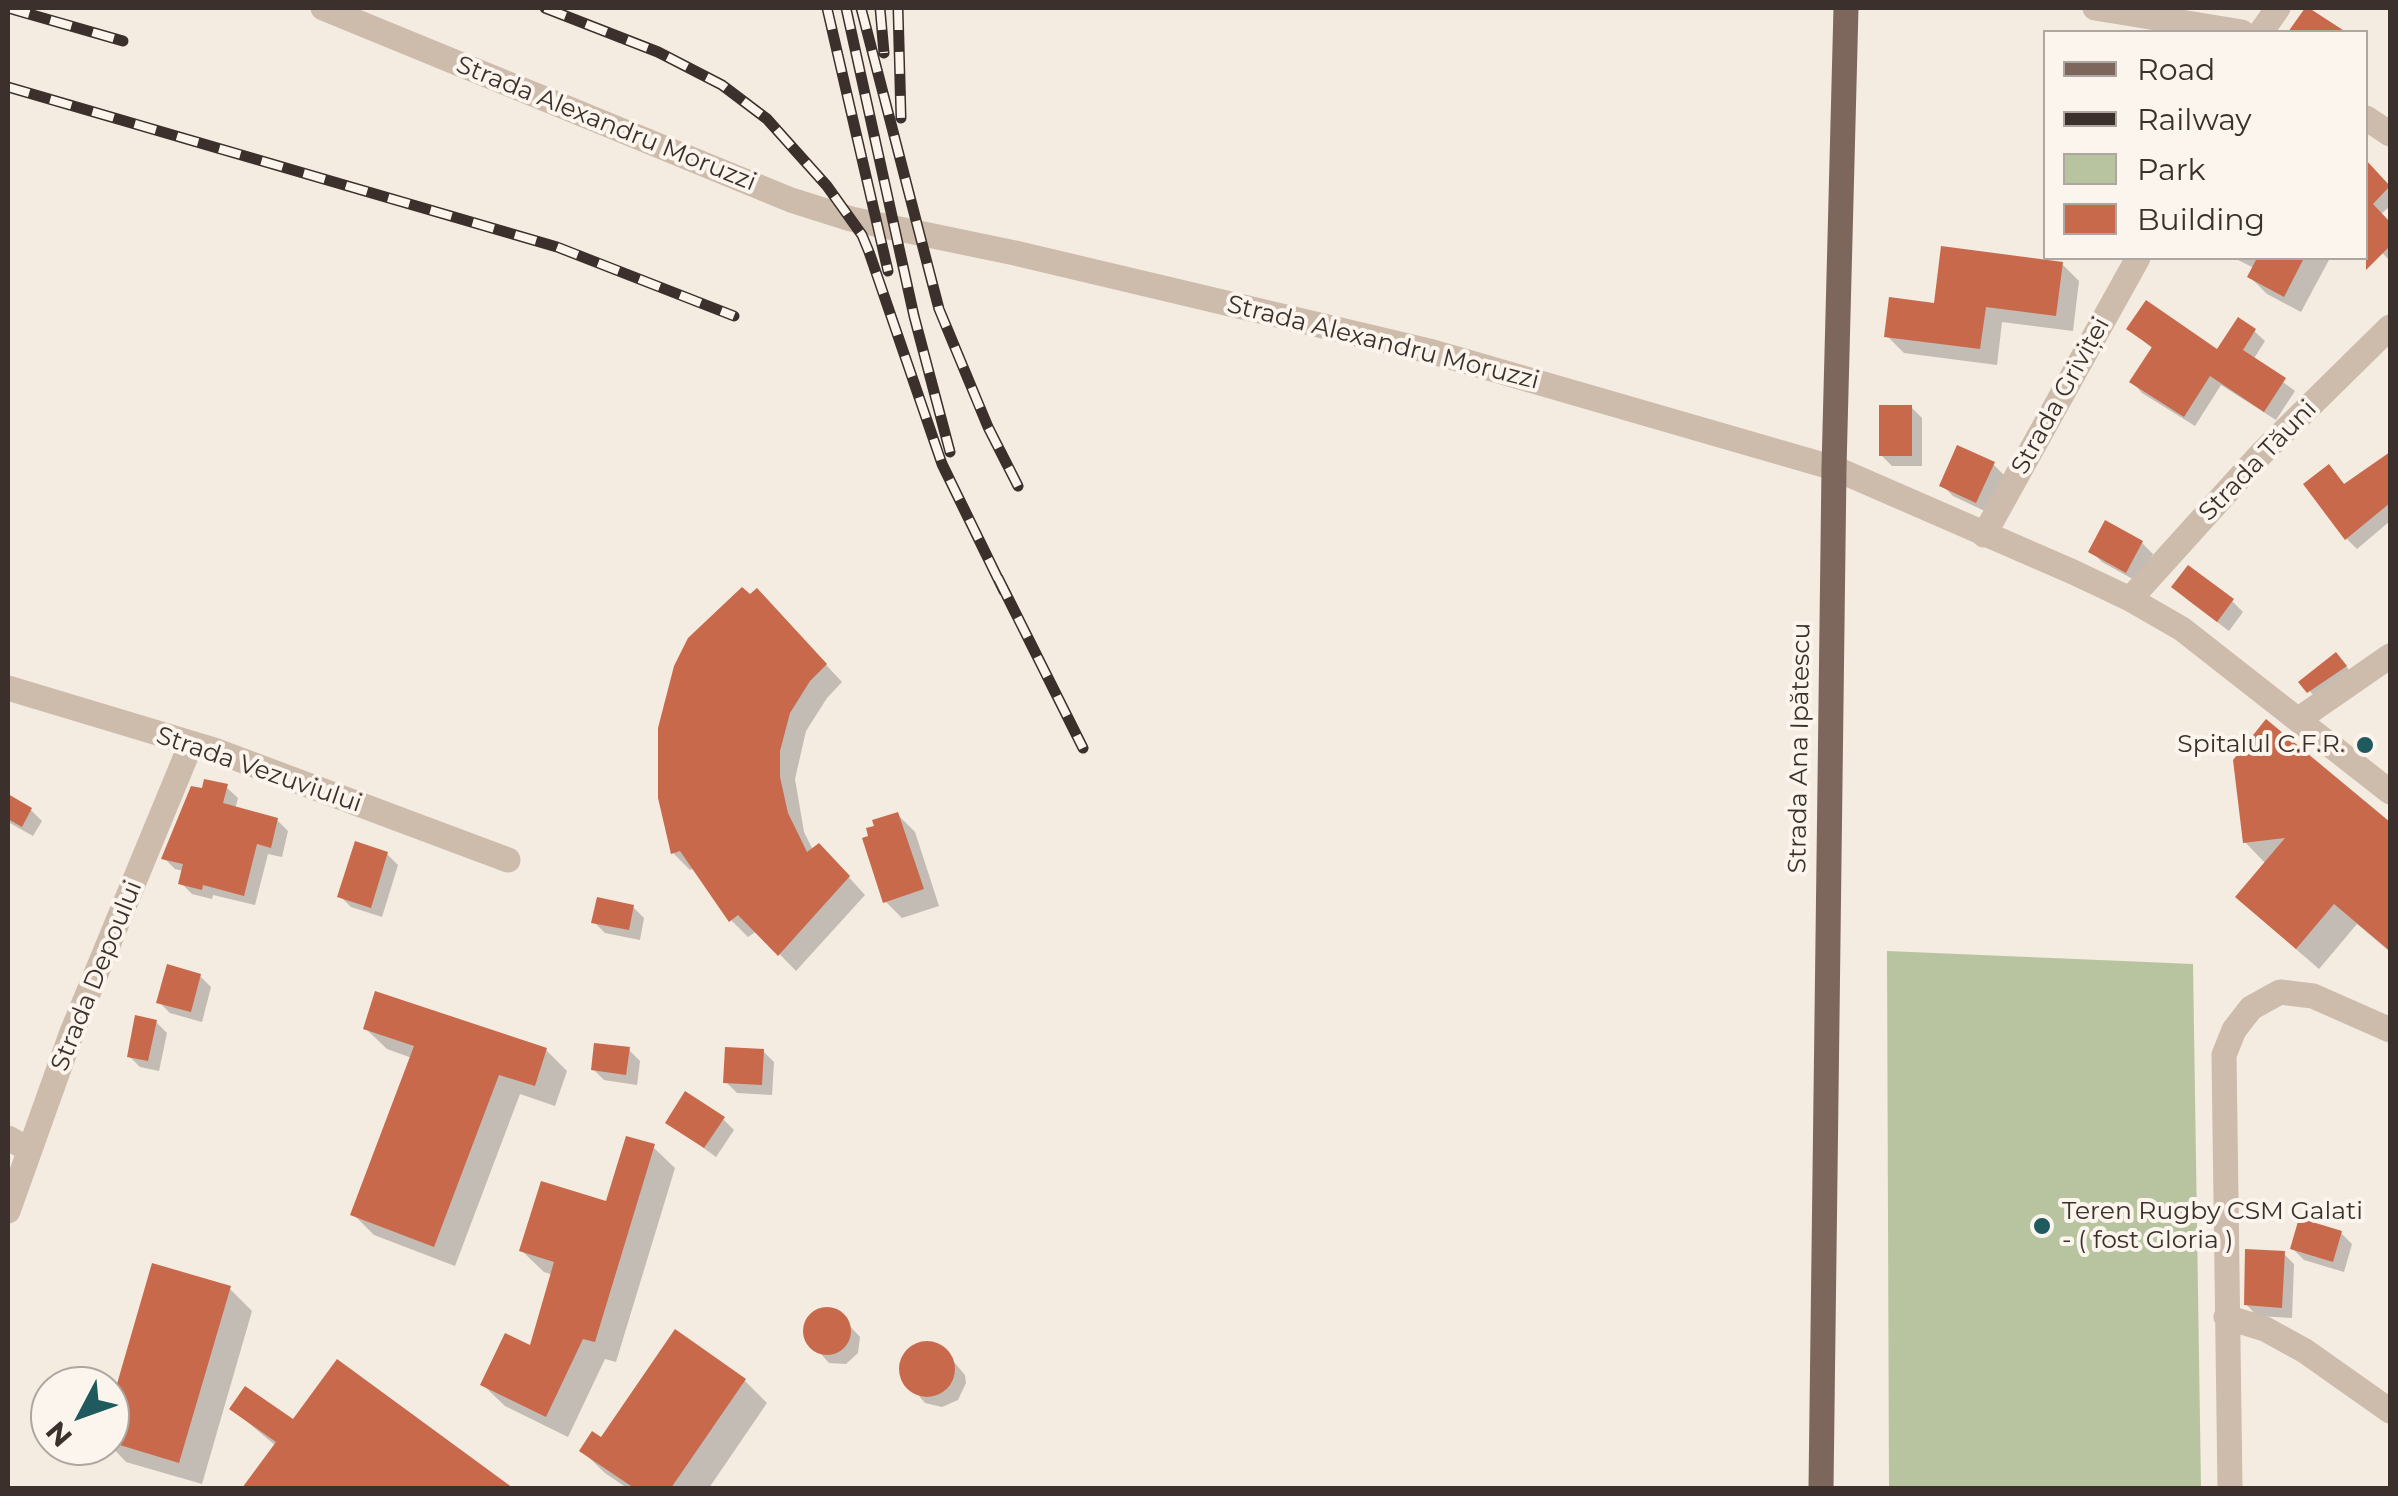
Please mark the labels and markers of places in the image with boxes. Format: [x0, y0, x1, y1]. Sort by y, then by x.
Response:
place label: Spitalul C.F.R. [2177, 730, 2345, 760]
marker: Spitalul C.F.R. [2354, 734, 2376, 756]
place label: Teren Rugby CSM Galati - ( fost Gloria ) [2062, 1197, 2363, 1256]
marker: Teren Rugby CSM Galati - ( fost Gloria ) [2031, 1215, 2053, 1237]

